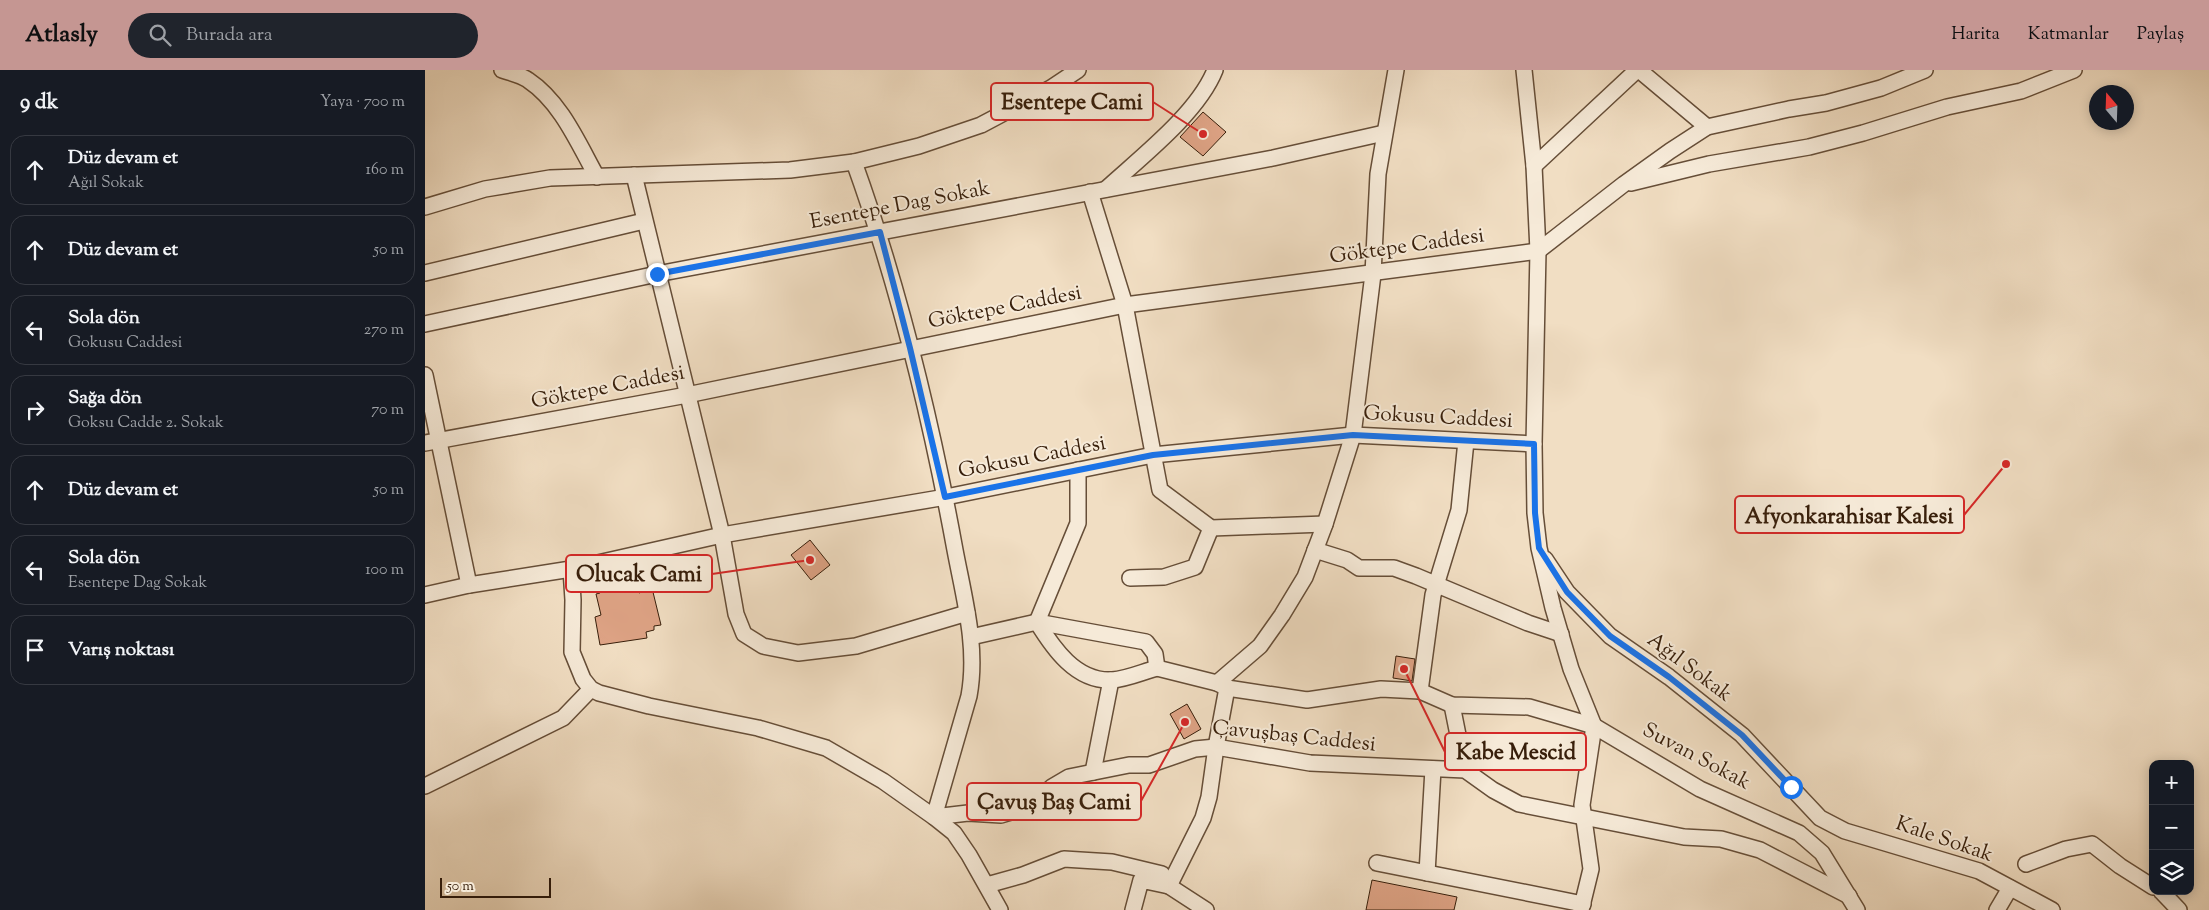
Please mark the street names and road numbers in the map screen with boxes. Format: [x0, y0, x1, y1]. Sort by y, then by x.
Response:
street label: Esentepe Dag Sokak [807, 174, 993, 238]
street label: Göktepe Caddesi [1328, 221, 1486, 273]
street label: Göktepe Caddesi [926, 278, 1084, 338]
street label: Göktepe Caddesi [529, 358, 687, 418]
street label: Gokusu Caddesi [1362, 399, 1514, 437]
street label: Gokusu Caddesi [956, 429, 1108, 487]
street label: Ağıl Sokak [1640, 626, 1738, 710]
street label: Çavuşbaş Caddesi [1211, 713, 1377, 761]
street label: Suvan Sokak [1637, 716, 1756, 798]
street label: Kale Sokak [1891, 809, 1997, 871]

